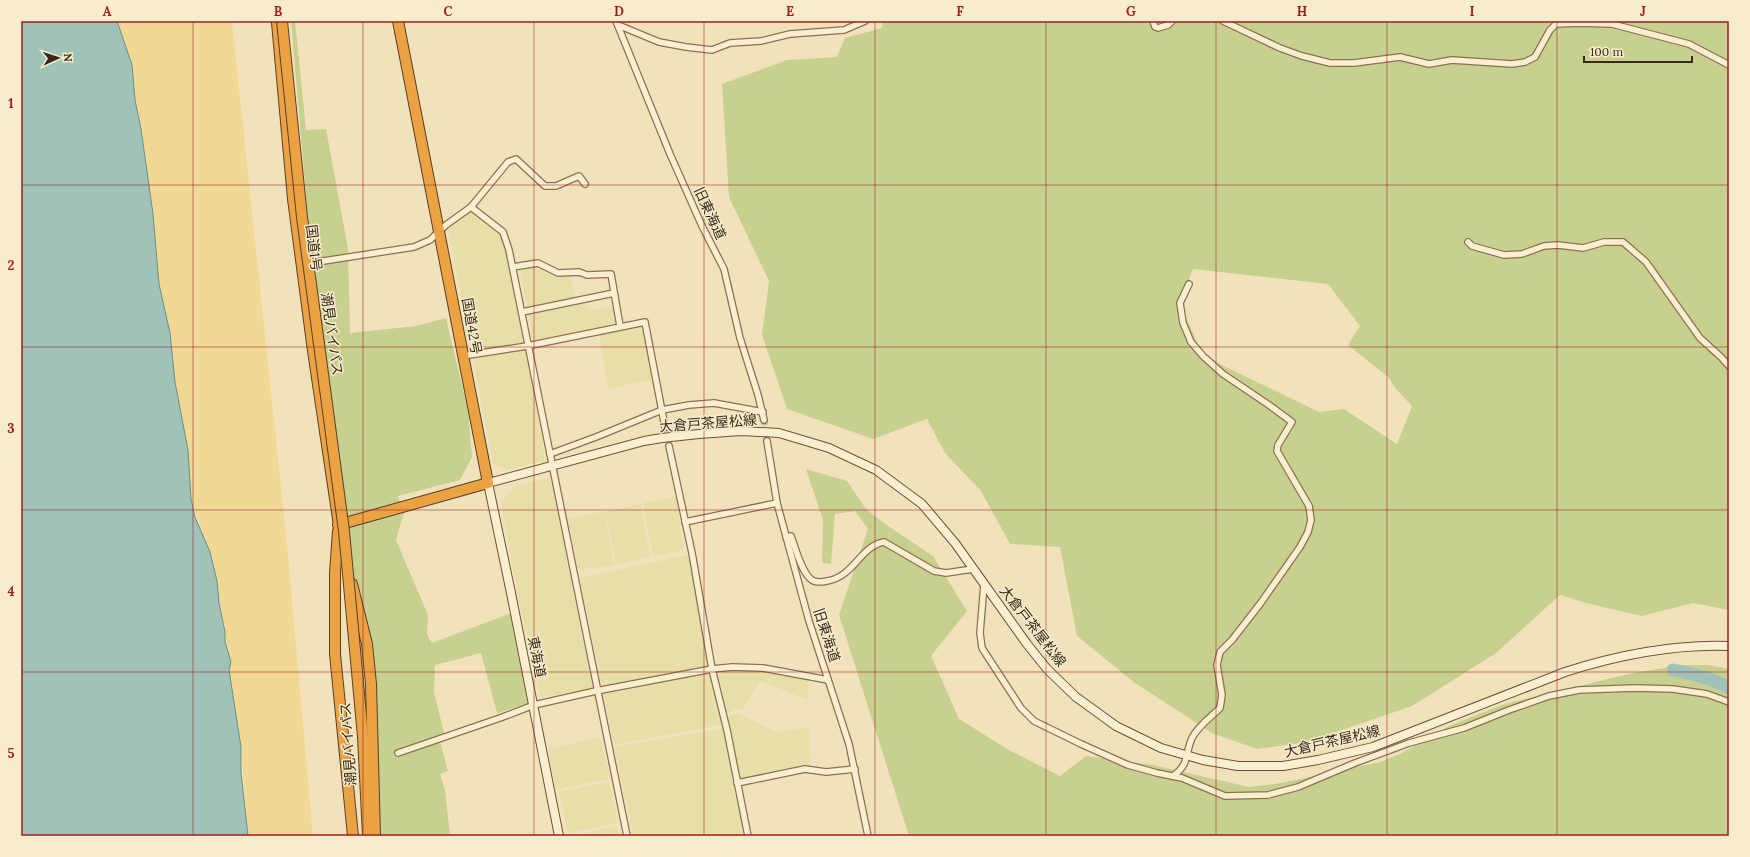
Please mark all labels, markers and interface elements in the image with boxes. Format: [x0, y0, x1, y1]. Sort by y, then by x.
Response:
text: A [103, 3, 112, 20]
text: B [274, 3, 283, 20]
text: C [444, 3, 453, 20]
text: D [614, 3, 624, 20]
text: E [786, 3, 794, 20]
text: F [956, 3, 964, 20]
text: G [1126, 3, 1136, 20]
text: H [1297, 3, 1307, 20]
text: I [1469, 3, 1475, 20]
text: J [1640, 3, 1646, 20]
north arrow [38, 38, 78, 78]
scale bar [1584, 38, 1692, 64]
text: 100 m [1590, 44, 1623, 59]
text: N [61, 53, 75, 63]
text: 1 [8, 95, 14, 112]
street label: 旧東海道 [690, 184, 730, 242]
street label: 国道1号 [302, 224, 326, 272]
text: 2 [8, 257, 15, 274]
street label: 潮見バイパス [317, 291, 347, 377]
street label: 国道42号 [458, 296, 486, 356]
street label: 大倉戸茶屋松線 [658, 411, 758, 435]
text: 3 [7, 420, 15, 437]
street label: 大倉戸茶屋松線 [996, 582, 1070, 670]
text: 4 [7, 583, 15, 600]
street label: 旧東海道 [810, 606, 844, 664]
street label: 東海道 [524, 635, 550, 679]
street label: 潮見バイパス [336, 702, 360, 786]
street label: 大倉戸茶屋松線 [1282, 721, 1382, 761]
text: 5 [7, 745, 15, 762]

